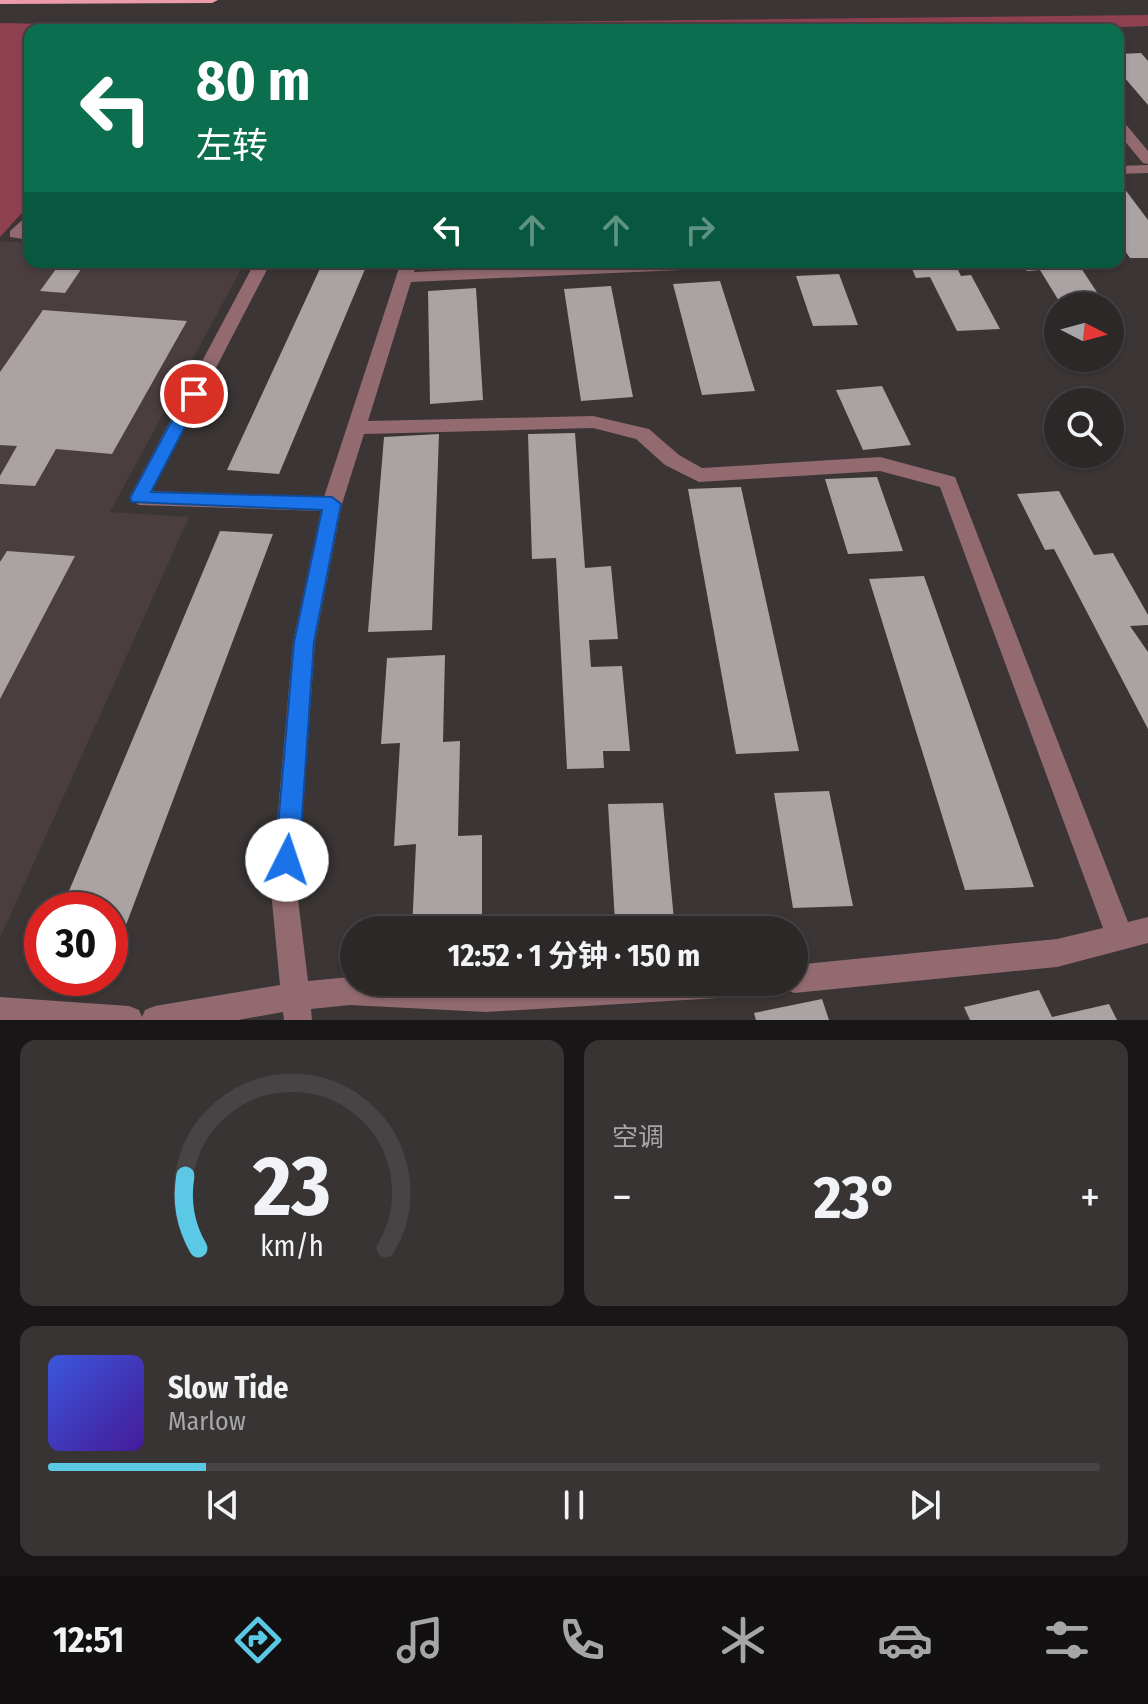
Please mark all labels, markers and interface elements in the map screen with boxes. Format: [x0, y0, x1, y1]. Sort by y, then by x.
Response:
text: 80 m [196, 48, 311, 115]
icon: left [64, 56, 168, 160]
text: 左转 [196, 124, 268, 168]
icon: left [426, 208, 470, 252]
icon: ahead [510, 208, 554, 252]
icon: ahead [594, 208, 638, 252]
icon: right [678, 208, 722, 252]
north arrow [1044, 292, 1124, 372]
map controls [1044, 292, 1124, 468]
pin [160, 360, 228, 428]
icon: arrive [172, 372, 216, 416]
button: search [1044, 388, 1124, 468]
position arrow [245, 818, 329, 902]
speed limit sign: 30 [24, 892, 128, 996]
text: 12:52 · 1 分钟 · 150 m [448, 938, 700, 974]
text: 空调 [612, 1122, 664, 1153]
text: 23 [252, 1137, 331, 1237]
text: 23° [814, 1162, 898, 1234]
text: − [612, 1171, 632, 1224]
text: + [1080, 1171, 1100, 1224]
text: km/h [260, 1229, 324, 1264]
text: Slow Tide [168, 1370, 289, 1406]
text: Marlow [168, 1406, 246, 1437]
icon: previous [201, 1483, 245, 1527]
icon: pause [552, 1483, 596, 1527]
icon: next [903, 1483, 947, 1527]
icon: directions [230, 1612, 286, 1668]
icon: music [392, 1612, 448, 1668]
icon: phone [554, 1612, 610, 1668]
icon: climate [715, 1612, 771, 1668]
icon: car [877, 1612, 933, 1668]
icon: filters [1039, 1612, 1095, 1668]
text: 12:51 [53, 1618, 124, 1662]

